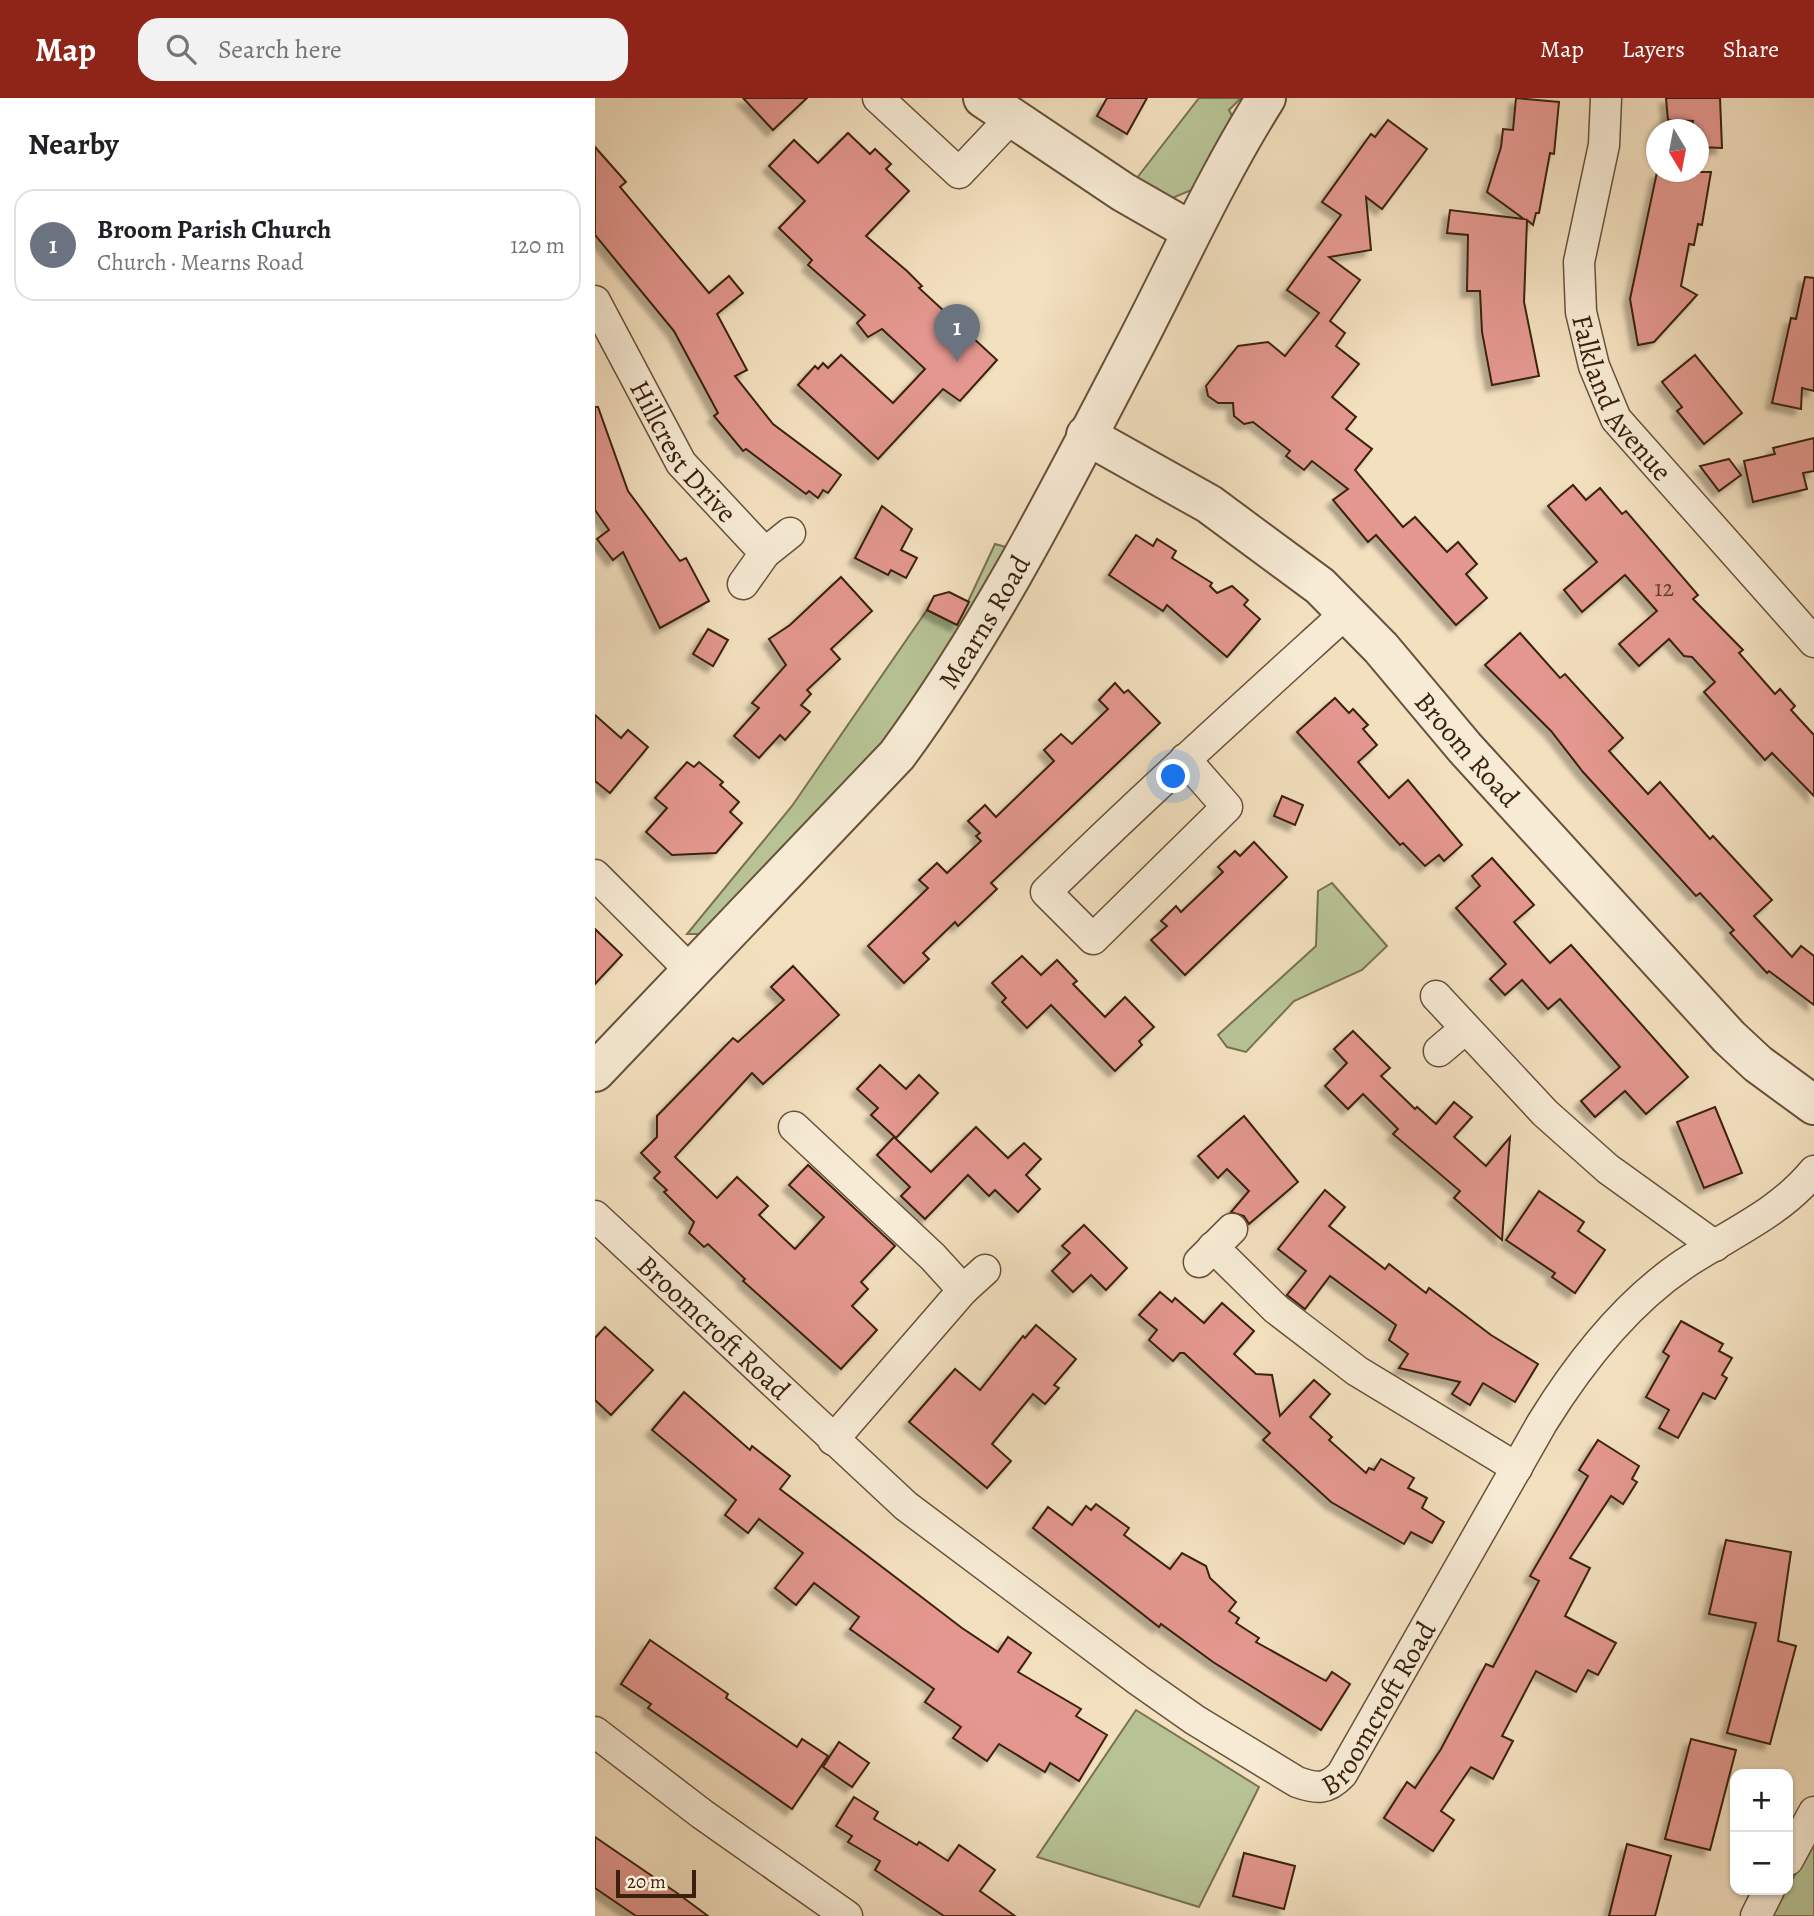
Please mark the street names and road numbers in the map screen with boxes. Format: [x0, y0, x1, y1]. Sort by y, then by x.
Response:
street label: Falkland Avenue [1562, 311, 1680, 489]
street label: Hillcrest Drive [620, 374, 745, 531]
street label: Mearns Road [930, 548, 1040, 697]
street label: Broom Road [1406, 684, 1528, 816]
street label: Broomcroft Road [629, 1247, 799, 1409]
street label: Broomcroft Road [1315, 1614, 1446, 1805]

